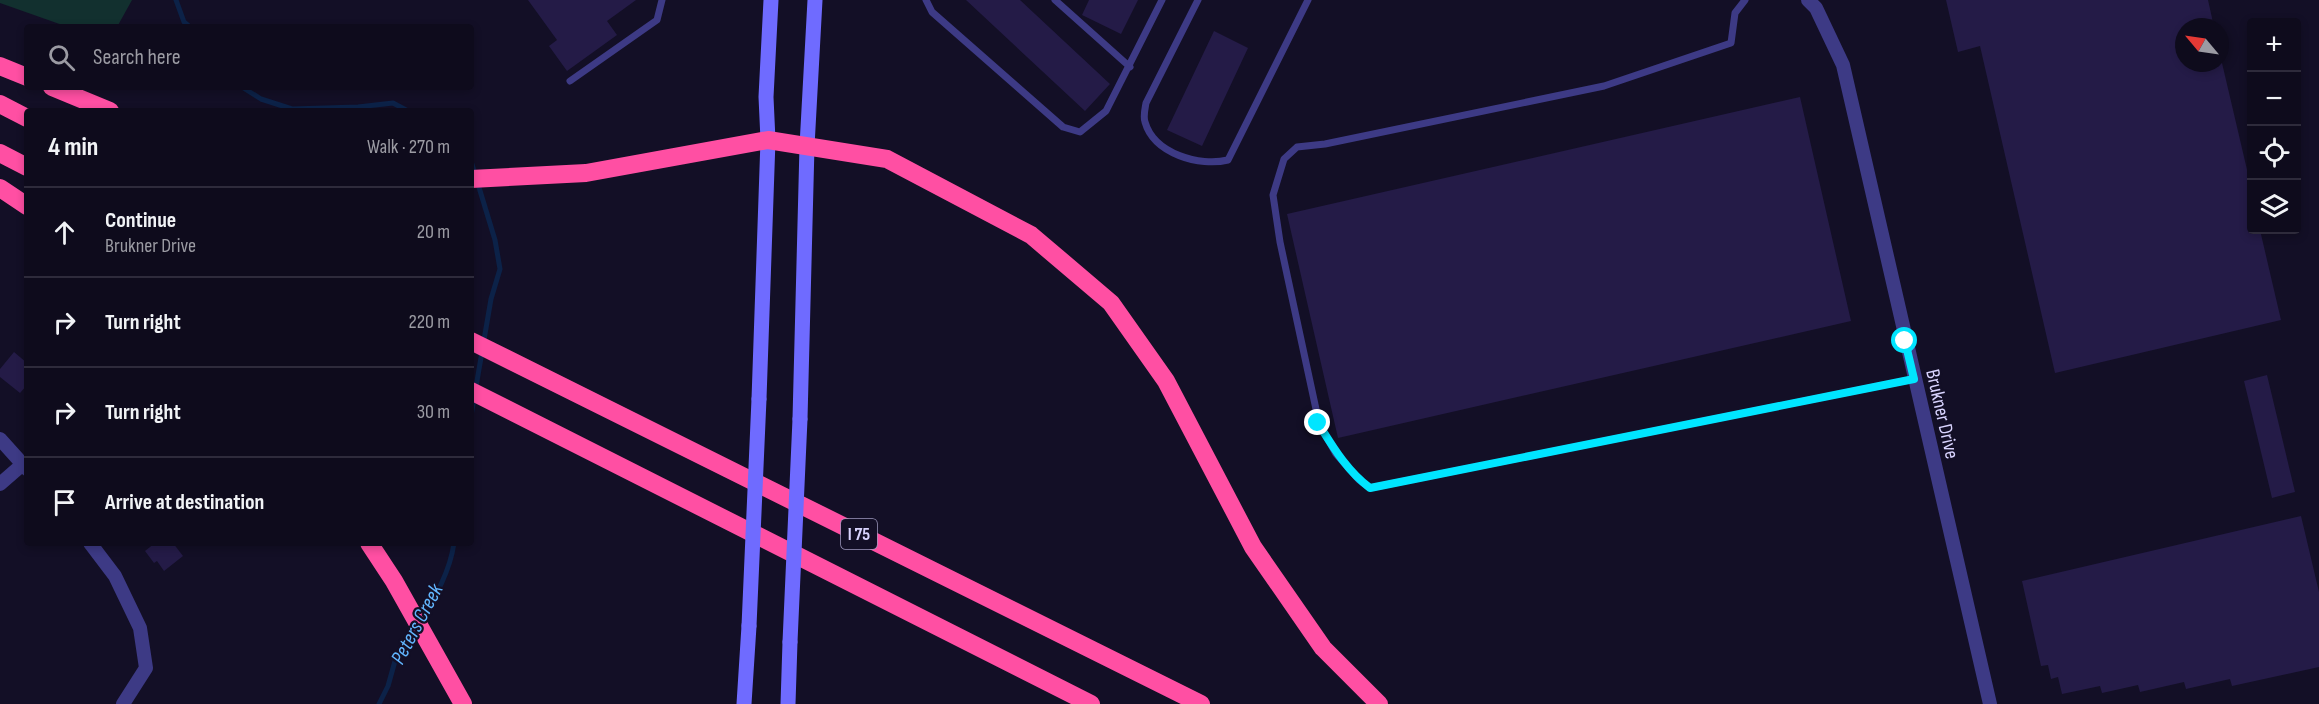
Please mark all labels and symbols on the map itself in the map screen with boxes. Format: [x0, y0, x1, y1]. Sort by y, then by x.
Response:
north arrow [2175, 18, 2229, 72]
route start [1891, 327, 1917, 353]
street label: Brukner Drive [1920, 367, 1964, 461]
route end [1304, 409, 1330, 435]
road number: I 75 [841, 519, 877, 549]
water label: Peters Creek [385, 579, 449, 668]

